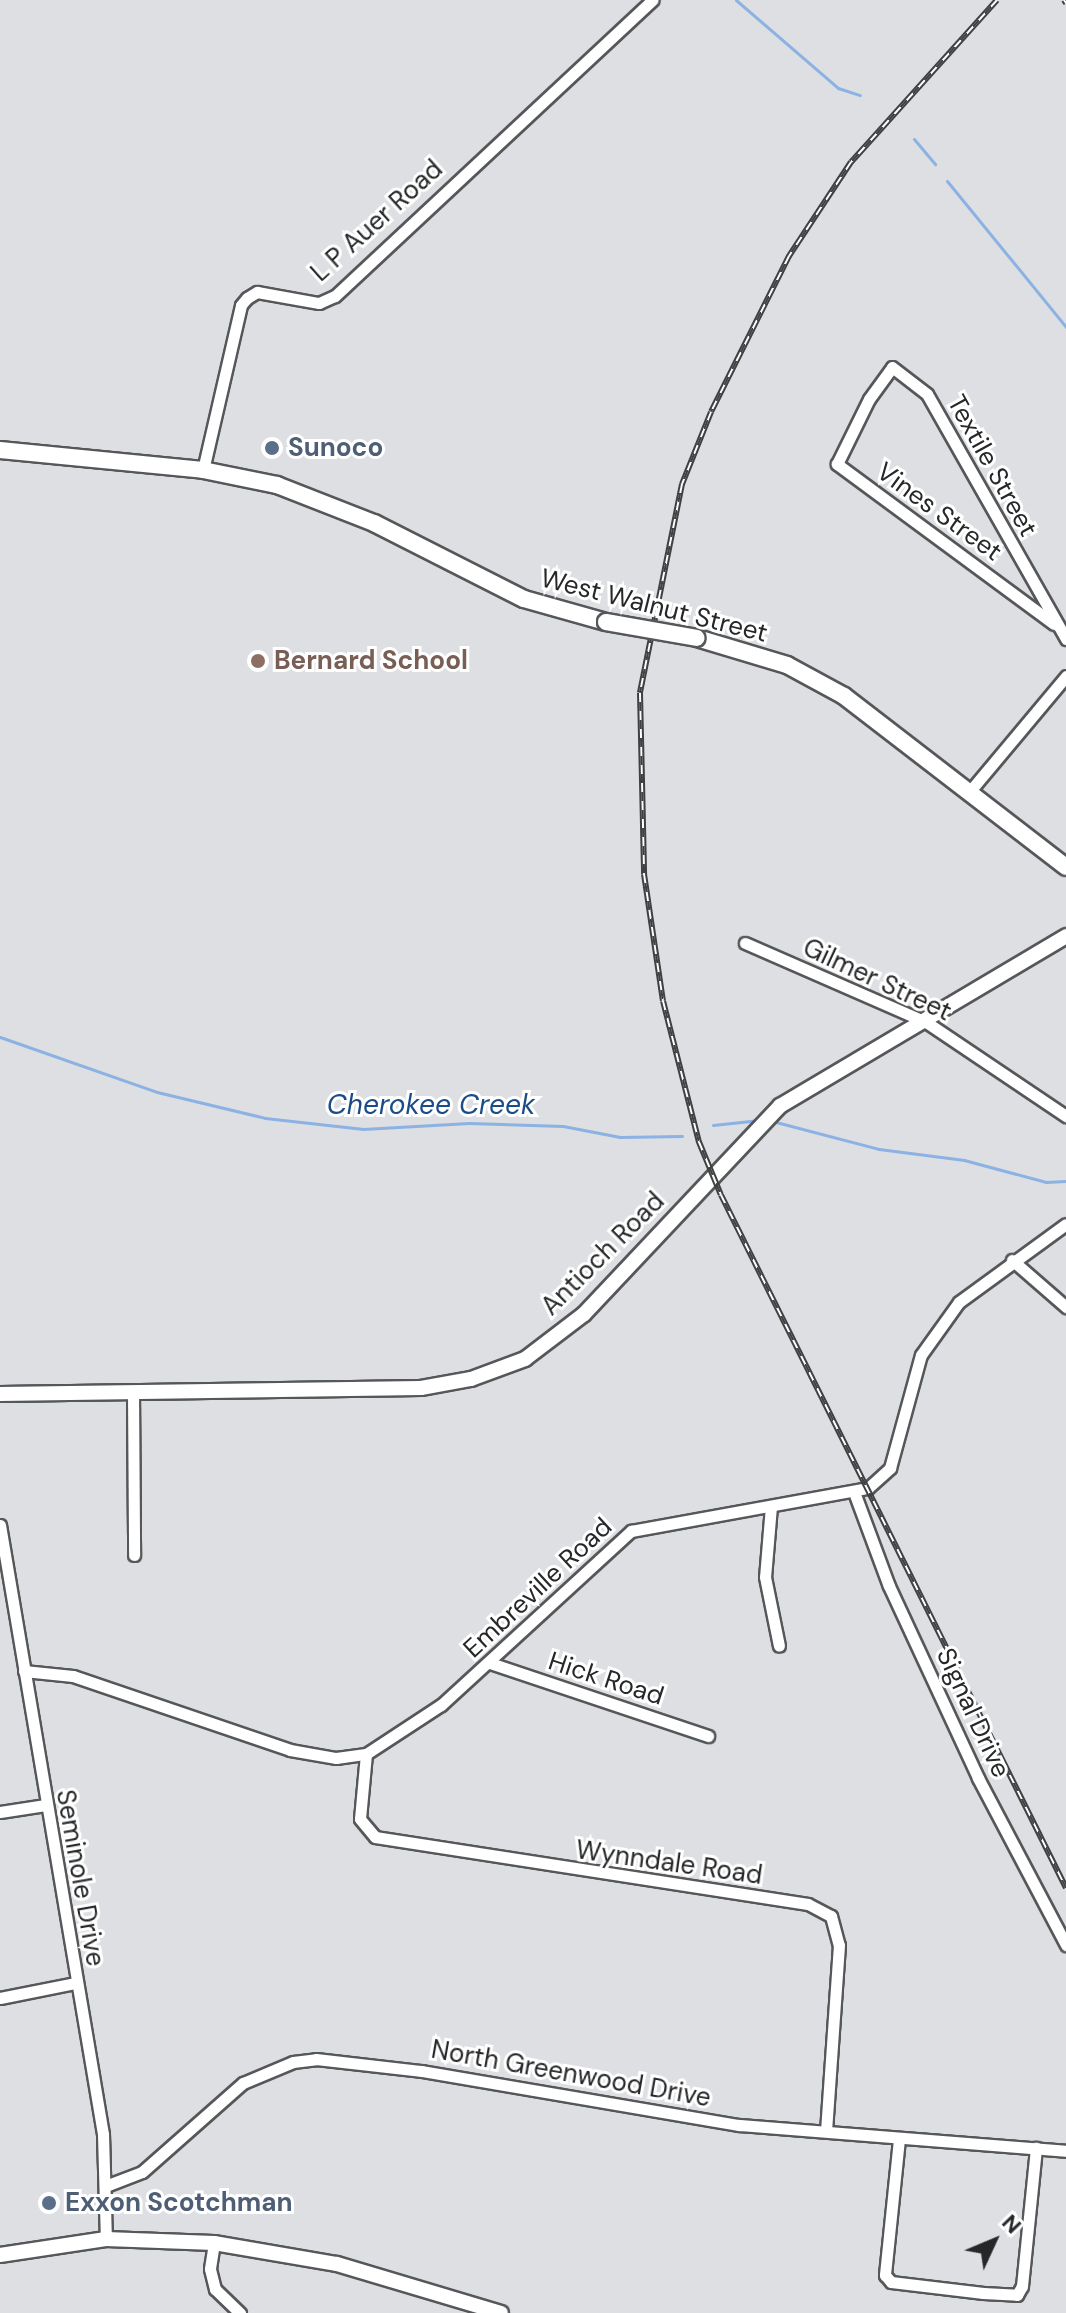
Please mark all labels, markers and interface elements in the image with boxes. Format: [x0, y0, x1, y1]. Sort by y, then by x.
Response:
street label: L P Auer Road [305, 154, 449, 288]
street label: Textile Street [940, 390, 1044, 542]
place label: Sunoco [288, 432, 383, 464]
marker: Sunoco [263, 439, 281, 457]
street label: Vines Street [870, 456, 1008, 568]
street label: West Walnut Street [537, 563, 771, 649]
place label: Bernard School [274, 645, 468, 677]
marker: Bernard School [249, 652, 267, 670]
street label: Gilmer Street [798, 932, 956, 1028]
water label: Cherokee Creek [327, 1088, 535, 1122]
street label: Antioch Road [535, 1186, 671, 1322]
street label: Embreville Road [457, 1511, 619, 1665]
street label: Signal Drive [929, 1643, 1017, 1783]
street label: Hick Road [544, 1646, 668, 1712]
street label: Seminole Drive [49, 1787, 111, 1969]
street label: Wynndale Road [574, 1834, 764, 1892]
street label: North Greenwood Drive [429, 2034, 713, 2114]
place label: Exxon Scotchman [65, 2187, 293, 2219]
marker: Exxon Scotchman [40, 2194, 58, 2212]
north arrow [954, 2201, 1034, 2281]
text: N [996, 2208, 1028, 2240]

